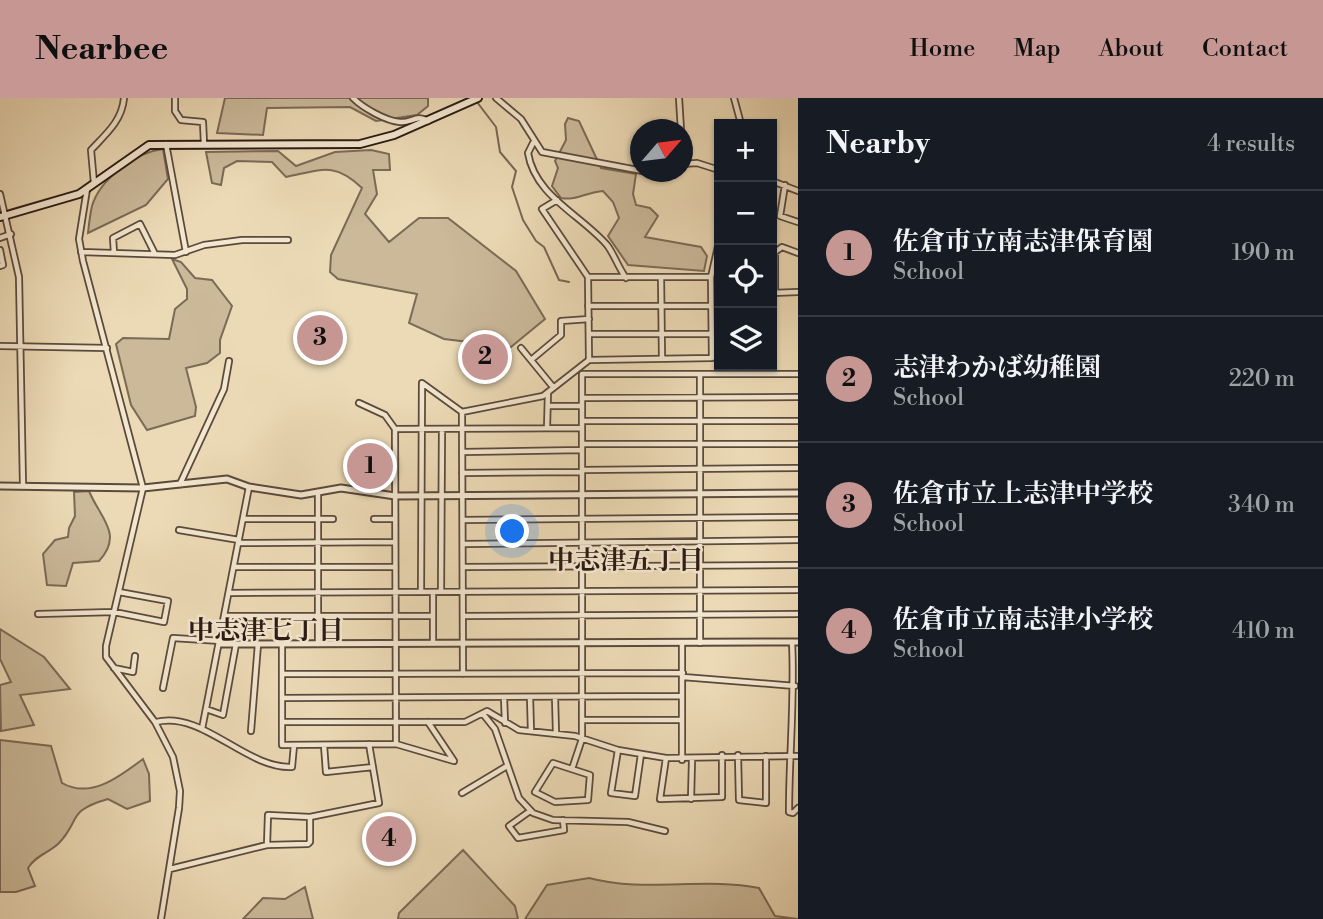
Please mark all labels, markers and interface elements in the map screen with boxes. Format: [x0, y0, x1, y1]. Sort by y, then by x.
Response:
text: Nearbee [35, 29, 168, 70]
text: Home [910, 34, 975, 64]
text: Map [1013, 34, 1061, 64]
text: About [1099, 34, 1164, 64]
text: Contact [1202, 34, 1288, 64]
north arrow [630, 119, 693, 182]
map controls [714, 119, 777, 371]
button: + [714, 119, 777, 182]
text: Nearby [826, 125, 930, 163]
text: 4 results [1207, 130, 1295, 158]
button: − [714, 182, 777, 245]
text: 佐倉市立南志津保育園 [893, 226, 1153, 258]
text: 1 [843, 239, 855, 267]
text: 190 m [1232, 239, 1295, 267]
button: locate [714, 245, 777, 308]
text: School [893, 258, 964, 286]
button: layers [714, 308, 777, 371]
pin: 3 [297, 312, 343, 364]
pin: 2 [462, 331, 508, 383]
text: 志津わかば幼稚園 [893, 352, 1101, 384]
text: 2 [842, 365, 856, 393]
text: 220 m [1229, 365, 1295, 393]
text: School [893, 384, 964, 412]
pin: 1 [347, 440, 393, 492]
text: 佐倉市立上志津中学校 [893, 478, 1153, 510]
text: 3 [842, 491, 856, 519]
text: 340 m [1228, 491, 1295, 519]
text: School [893, 510, 964, 538]
your location [495, 514, 529, 548]
district label: 中志津五丁目 [548, 545, 704, 577]
text: 佐倉市立南志津小学校 [893, 604, 1153, 636]
district label: 中志津七丁目 [188, 615, 344, 647]
text: 4 [841, 617, 857, 645]
text: 410 m [1232, 617, 1295, 645]
text: School [893, 636, 964, 664]
pin: 4 [366, 813, 412, 865]

